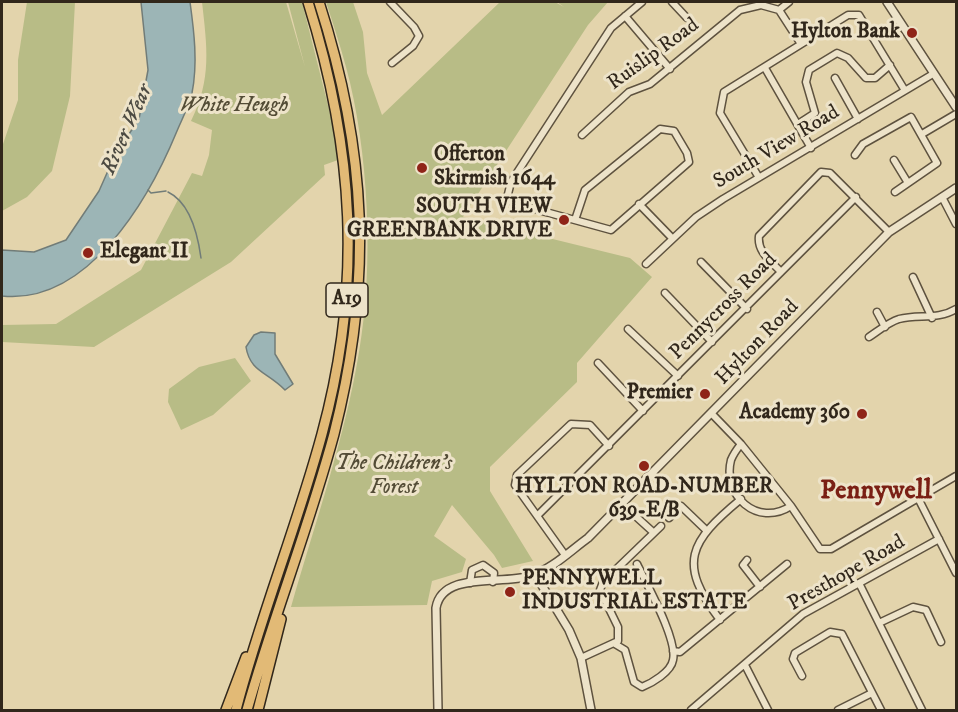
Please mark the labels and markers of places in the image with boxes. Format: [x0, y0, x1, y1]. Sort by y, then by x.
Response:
place label: Hylton Bank [791, 20, 900, 46]
marker: Hylton Bank [905, 26, 919, 40]
place label: Offerton Skirmish 1644 [434, 143, 555, 193]
marker: Offerton Skirmish 1644 [415, 161, 429, 175]
place label: SOUTH VIEW GREENBANK DRIVE [347, 195, 552, 245]
marker: SOUTH VIEW GREENBANK DRIVE [557, 213, 571, 227]
place label: Elegant II [100, 240, 188, 266]
marker: Elegant II [81, 246, 95, 260]
place label: Premier [627, 381, 693, 407]
marker: Premier [698, 387, 712, 401]
place label: Academy 360 [739, 401, 850, 427]
marker: Academy 360 [855, 407, 869, 421]
marker: HYLTON ROAD-NUMBER 639-E/B [637, 459, 651, 473]
place label: HYLTON ROAD-NUMBER 639-E/B [515, 475, 773, 525]
place label: PENNYWELL INDUSTRIAL ESTATE [522, 567, 747, 617]
marker: PENNYWELL INDUSTRIAL ESTATE [503, 585, 517, 599]

